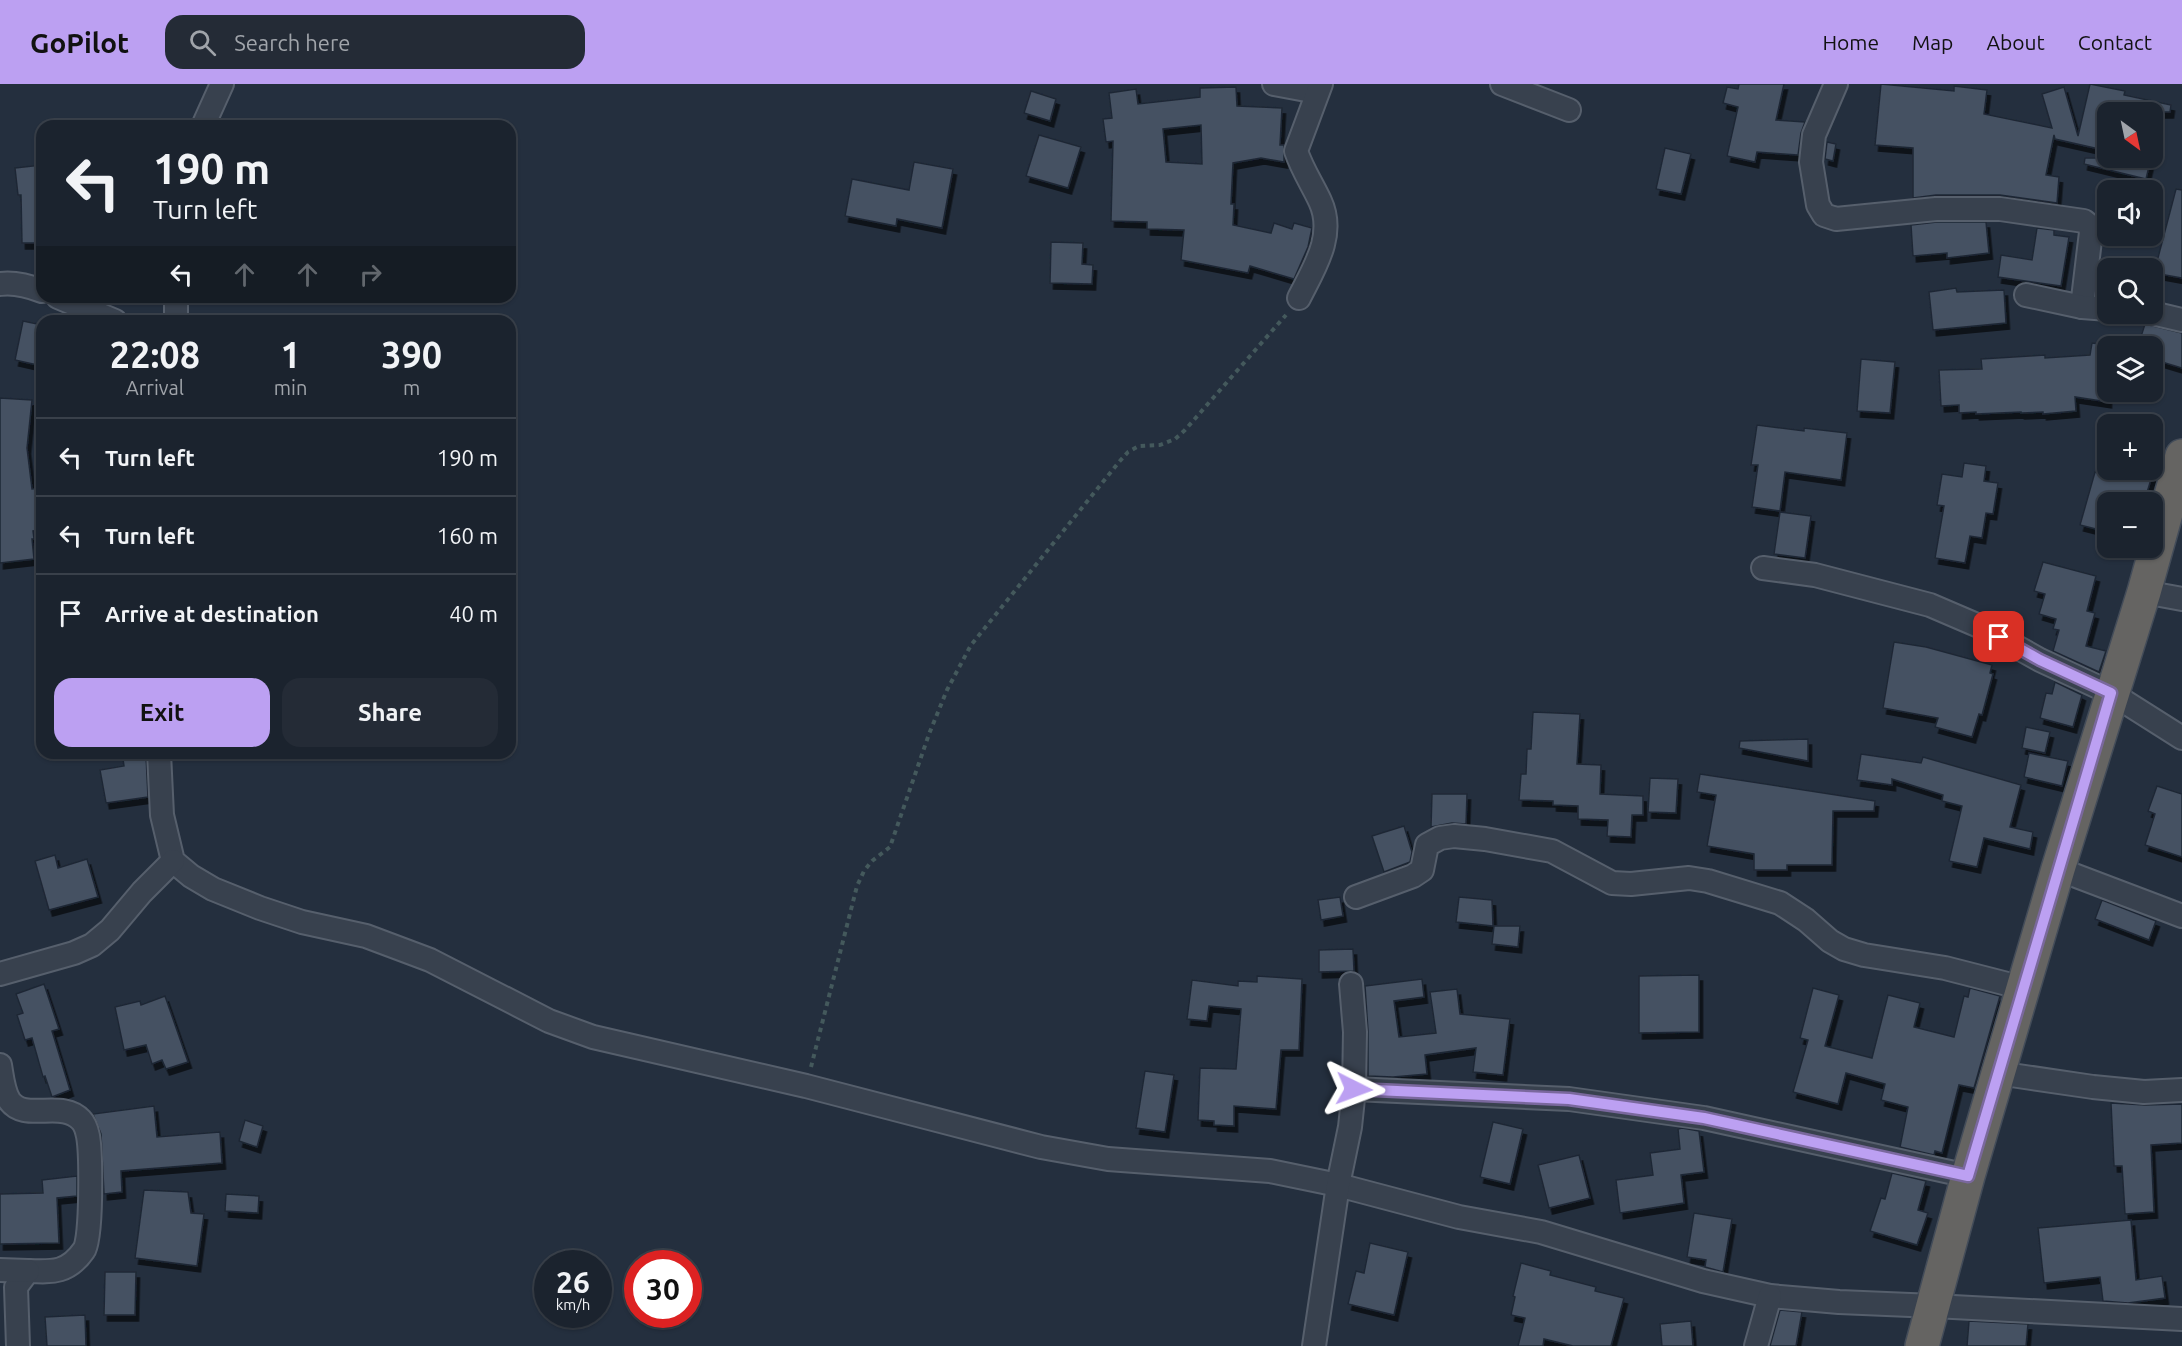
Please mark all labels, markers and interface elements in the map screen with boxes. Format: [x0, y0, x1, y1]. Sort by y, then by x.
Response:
search box [165, 15, 585, 69]
icon: search [186, 26, 219, 59]
text: GoPilot [30, 27, 129, 58]
text: Search here [234, 30, 350, 55]
text: Home [1822, 30, 1879, 54]
text: Map [1912, 30, 1953, 54]
text: About [1986, 30, 2045, 54]
text: Contact [2078, 30, 2152, 54]
north arrow [2097, 102, 2163, 168]
map controls [2097, 102, 2163, 558]
icon: left [54, 144, 132, 222]
text: 190 m [153, 145, 270, 192]
button: sound [2097, 180, 2163, 246]
text: Turn left [153, 194, 257, 224]
icon: left [165, 258, 198, 291]
icon: ahead [228, 258, 261, 291]
icon: ahead [291, 258, 324, 291]
icon: right [354, 258, 387, 291]
button: search [2097, 258, 2163, 324]
text: 22:08 [110, 334, 200, 375]
text: 1 [280, 334, 301, 375]
text: 390 [381, 334, 442, 375]
button: layers [2097, 336, 2163, 402]
text: Arrival [126, 376, 184, 399]
text: min [274, 376, 307, 399]
text: m [403, 376, 420, 399]
button: + [2097, 414, 2163, 480]
icon: left [54, 441, 87, 474]
text: Turn left [105, 445, 195, 470]
text: 190 m [437, 445, 498, 470]
button: − [2097, 492, 2163, 558]
icon: left [54, 519, 87, 552]
text: Turn left [105, 523, 195, 548]
text: 160 m [437, 523, 498, 548]
icon: arrive [54, 597, 87, 630]
text: Arrive at destination [105, 601, 319, 626]
text: 40 m [449, 601, 498, 626]
pin [1973, 611, 2024, 662]
icon: arrive [1982, 620, 2015, 653]
button: Exit [54, 678, 270, 747]
button: Share [282, 678, 498, 747]
position arrow [1322, 1057, 1386, 1121]
speed limit sign: 30 [624, 1250, 702, 1328]
text: 26 [556, 1265, 590, 1299]
text: km/h [556, 1296, 590, 1313]

